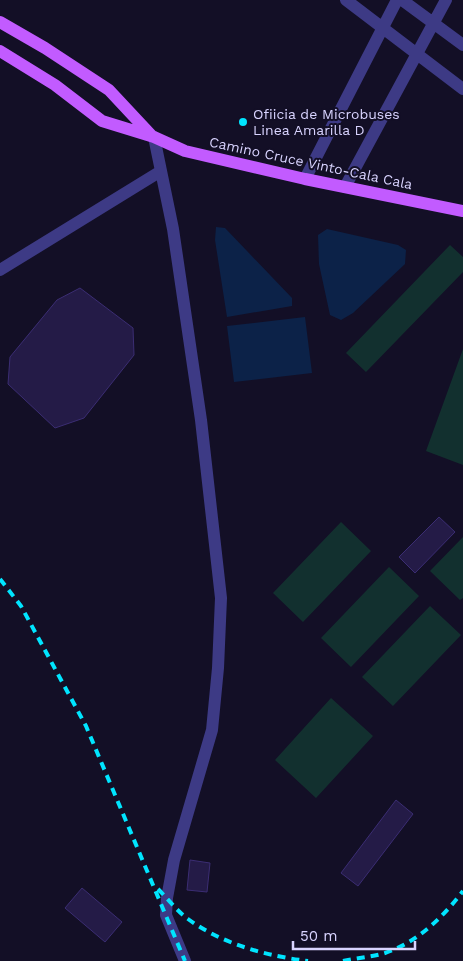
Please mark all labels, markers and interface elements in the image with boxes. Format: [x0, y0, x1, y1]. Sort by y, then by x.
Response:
place label: Ofiicia de Microbuses Linea Amarilla D [253, 106, 400, 138]
marker: Ofiicia de Microbuses Linea Amarilla D [237, 116, 249, 128]
street label: Camino Cruce Vinto-Cala Cala [208, 134, 414, 192]
scale bar [293, 918, 416, 950]
text: 50 m [300, 927, 337, 945]

